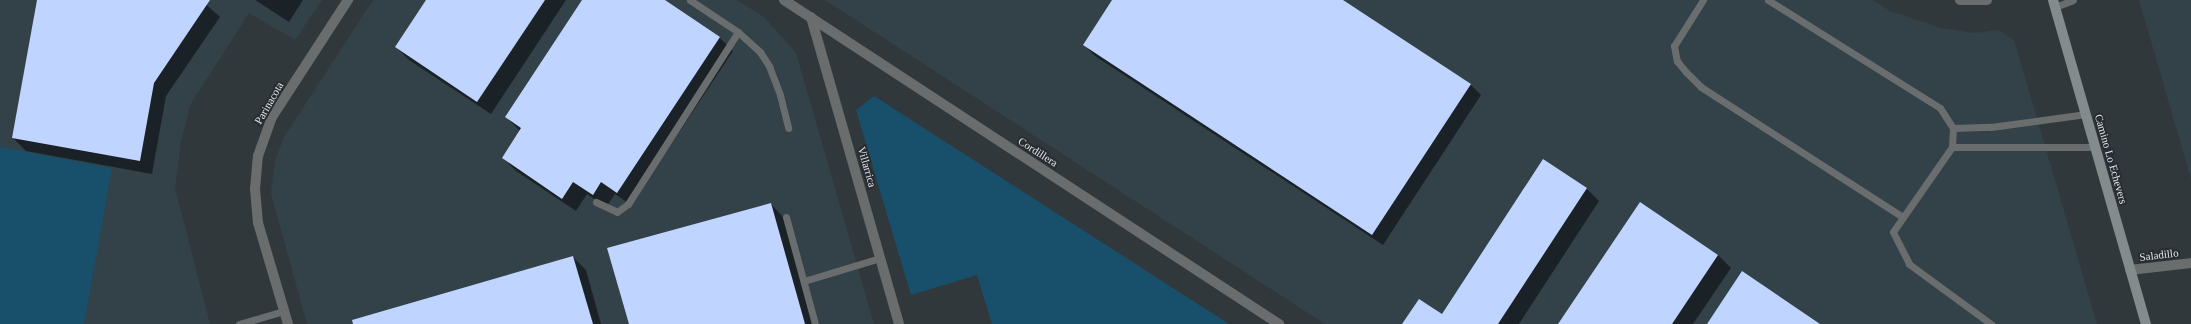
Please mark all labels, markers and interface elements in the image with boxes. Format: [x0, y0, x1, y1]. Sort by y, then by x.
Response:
street label: Parinacota [252, 80, 286, 126]
street label: Camino Lo Echevers [2092, 113, 2130, 205]
street label: Cordillera [1016, 134, 1060, 170]
street label: Villarrica [855, 145, 879, 189]
street label: Saladillo [2139, 246, 2179, 264]

